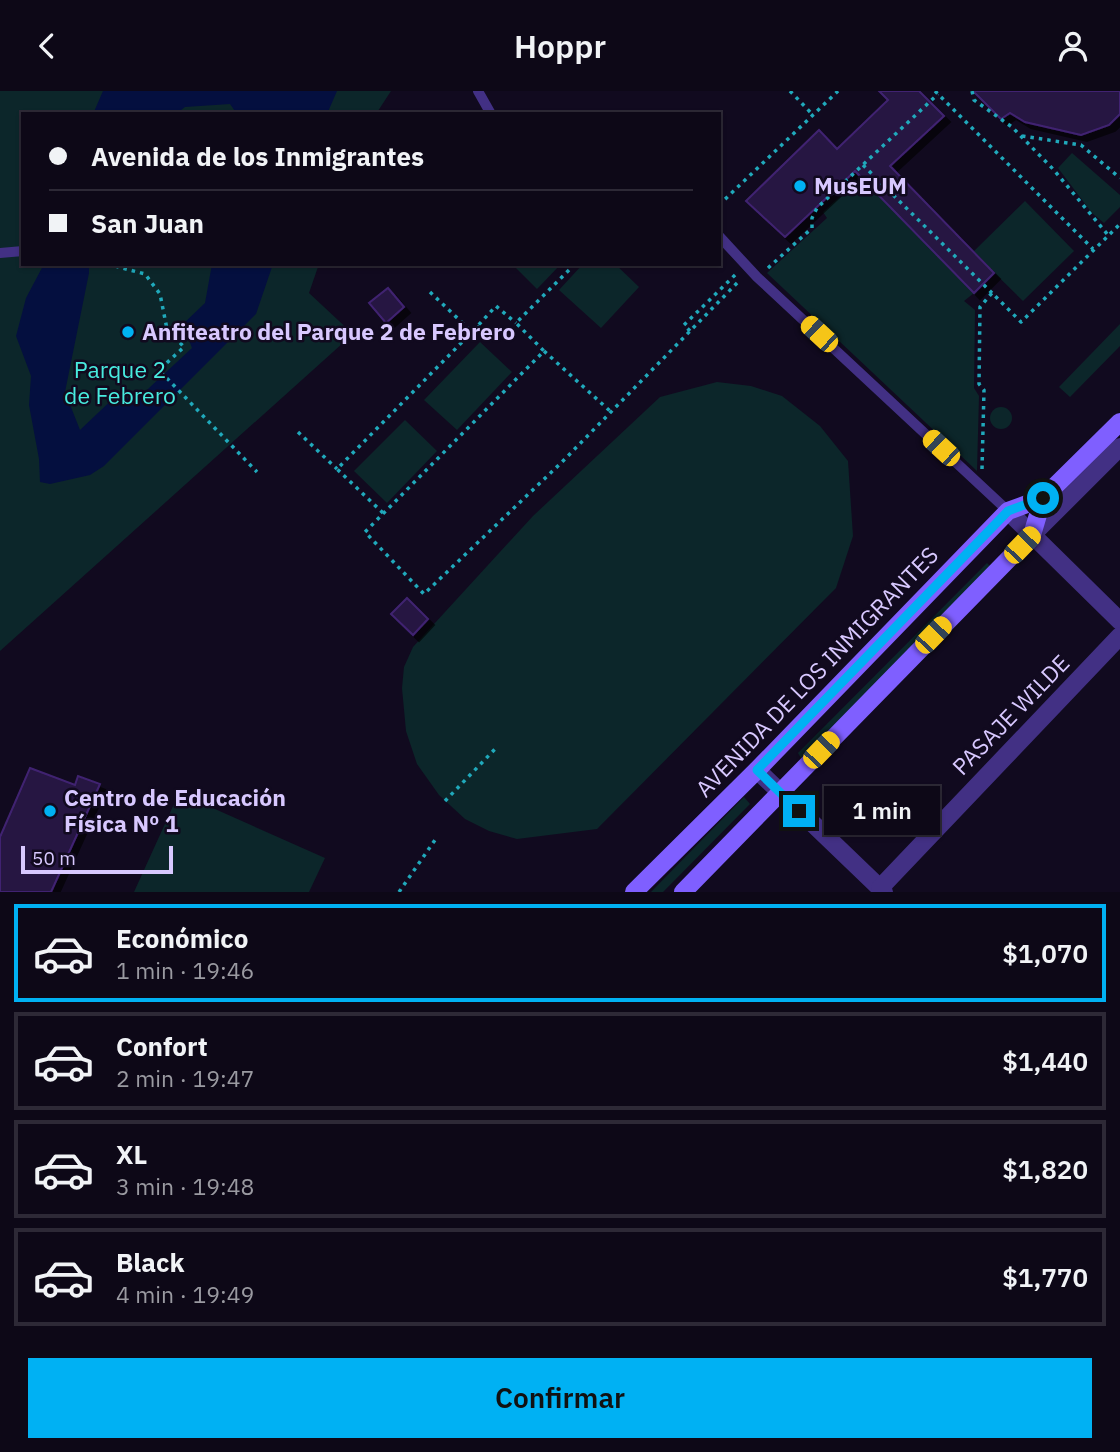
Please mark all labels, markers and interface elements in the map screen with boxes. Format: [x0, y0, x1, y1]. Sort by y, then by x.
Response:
text: Hoppr [514, 25, 606, 67]
icon: back [28, 27, 66, 65]
icon: person [1054, 27, 1092, 65]
text: Avenida de los Inmigrantes [91, 139, 424, 173]
place label: MusEUM [814, 170, 907, 200]
marker: MusEUM [792, 178, 808, 194]
text: San Juan [91, 206, 204, 240]
car [797, 312, 842, 356]
place label: Anfiteatro del Parque 2 de Febrero [142, 316, 515, 346]
marker: Anfiteatro del Parque 2 de Febrero [120, 324, 136, 340]
park label: Parque 2 de Febrero [64, 354, 176, 410]
car [919, 426, 964, 470]
route start [1027, 482, 1059, 514]
car [1000, 523, 1045, 567]
street label: AVENIDA DE LOS INMIGRANTES [688, 540, 944, 803]
car [911, 613, 956, 657]
street label: PASAJE WILDE [945, 648, 1075, 781]
car [799, 728, 844, 772]
place label: Centro de Educación Física Nº 1 [64, 782, 286, 838]
callout: 1 min [824, 787, 939, 835]
route end [783, 795, 815, 827]
text: 1 min [852, 795, 912, 825]
marker: Centro de Educación Física Nº 1 [42, 803, 58, 819]
scale bar [21, 843, 173, 875]
text: 50 m [32, 846, 76, 870]
text: Económico [116, 921, 248, 955]
icon: car [32, 922, 95, 985]
text: $1,070 [1002, 936, 1088, 970]
text: 1 min · 19:46 [116, 955, 254, 985]
text: Confort [116, 1029, 208, 1063]
icon: car [32, 1030, 95, 1093]
text: $1,440 [1002, 1044, 1088, 1078]
text: 2 min · 19:47 [116, 1063, 254, 1093]
text: XL [116, 1137, 147, 1171]
icon: car [32, 1138, 95, 1201]
text: $1,820 [1002, 1152, 1088, 1186]
text: 3 min · 19:48 [116, 1171, 254, 1201]
text: Black [116, 1245, 184, 1279]
icon: car [32, 1246, 95, 1309]
text: $1,770 [1002, 1260, 1088, 1294]
text: 4 min · 19:49 [116, 1279, 254, 1309]
button: Confirmar [28, 1358, 1092, 1438]

